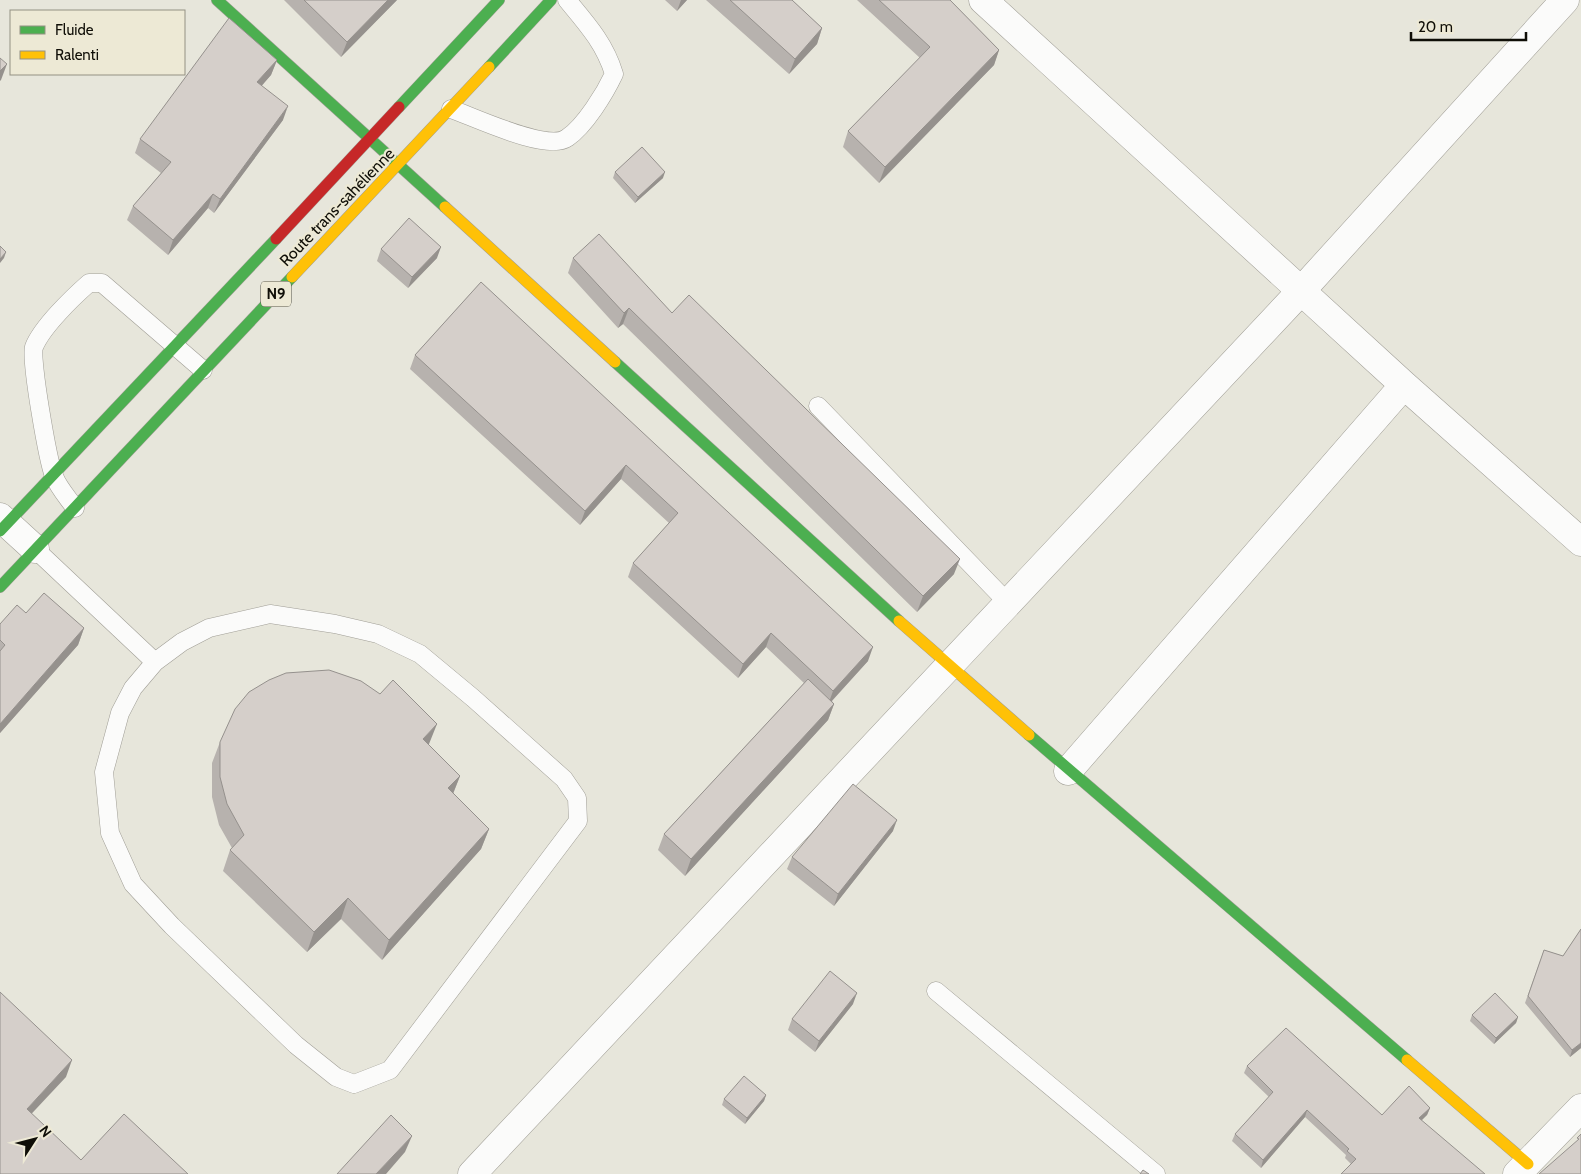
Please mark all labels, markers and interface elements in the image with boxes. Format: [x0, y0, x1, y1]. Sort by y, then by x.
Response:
legend [10, 10, 185, 75]
scale bar [1411, 10, 1526, 42]
text: 20 m [1418, 18, 1453, 36]
text: Fluide [55, 21, 94, 39]
text: Ralenti [55, 46, 99, 64]
street label: Route trans-sahélienne [276, 144, 398, 270]
road number: N9 [261, 282, 291, 306]
north arrow [10, 1114, 60, 1164]
text: N [35, 1122, 56, 1141]

